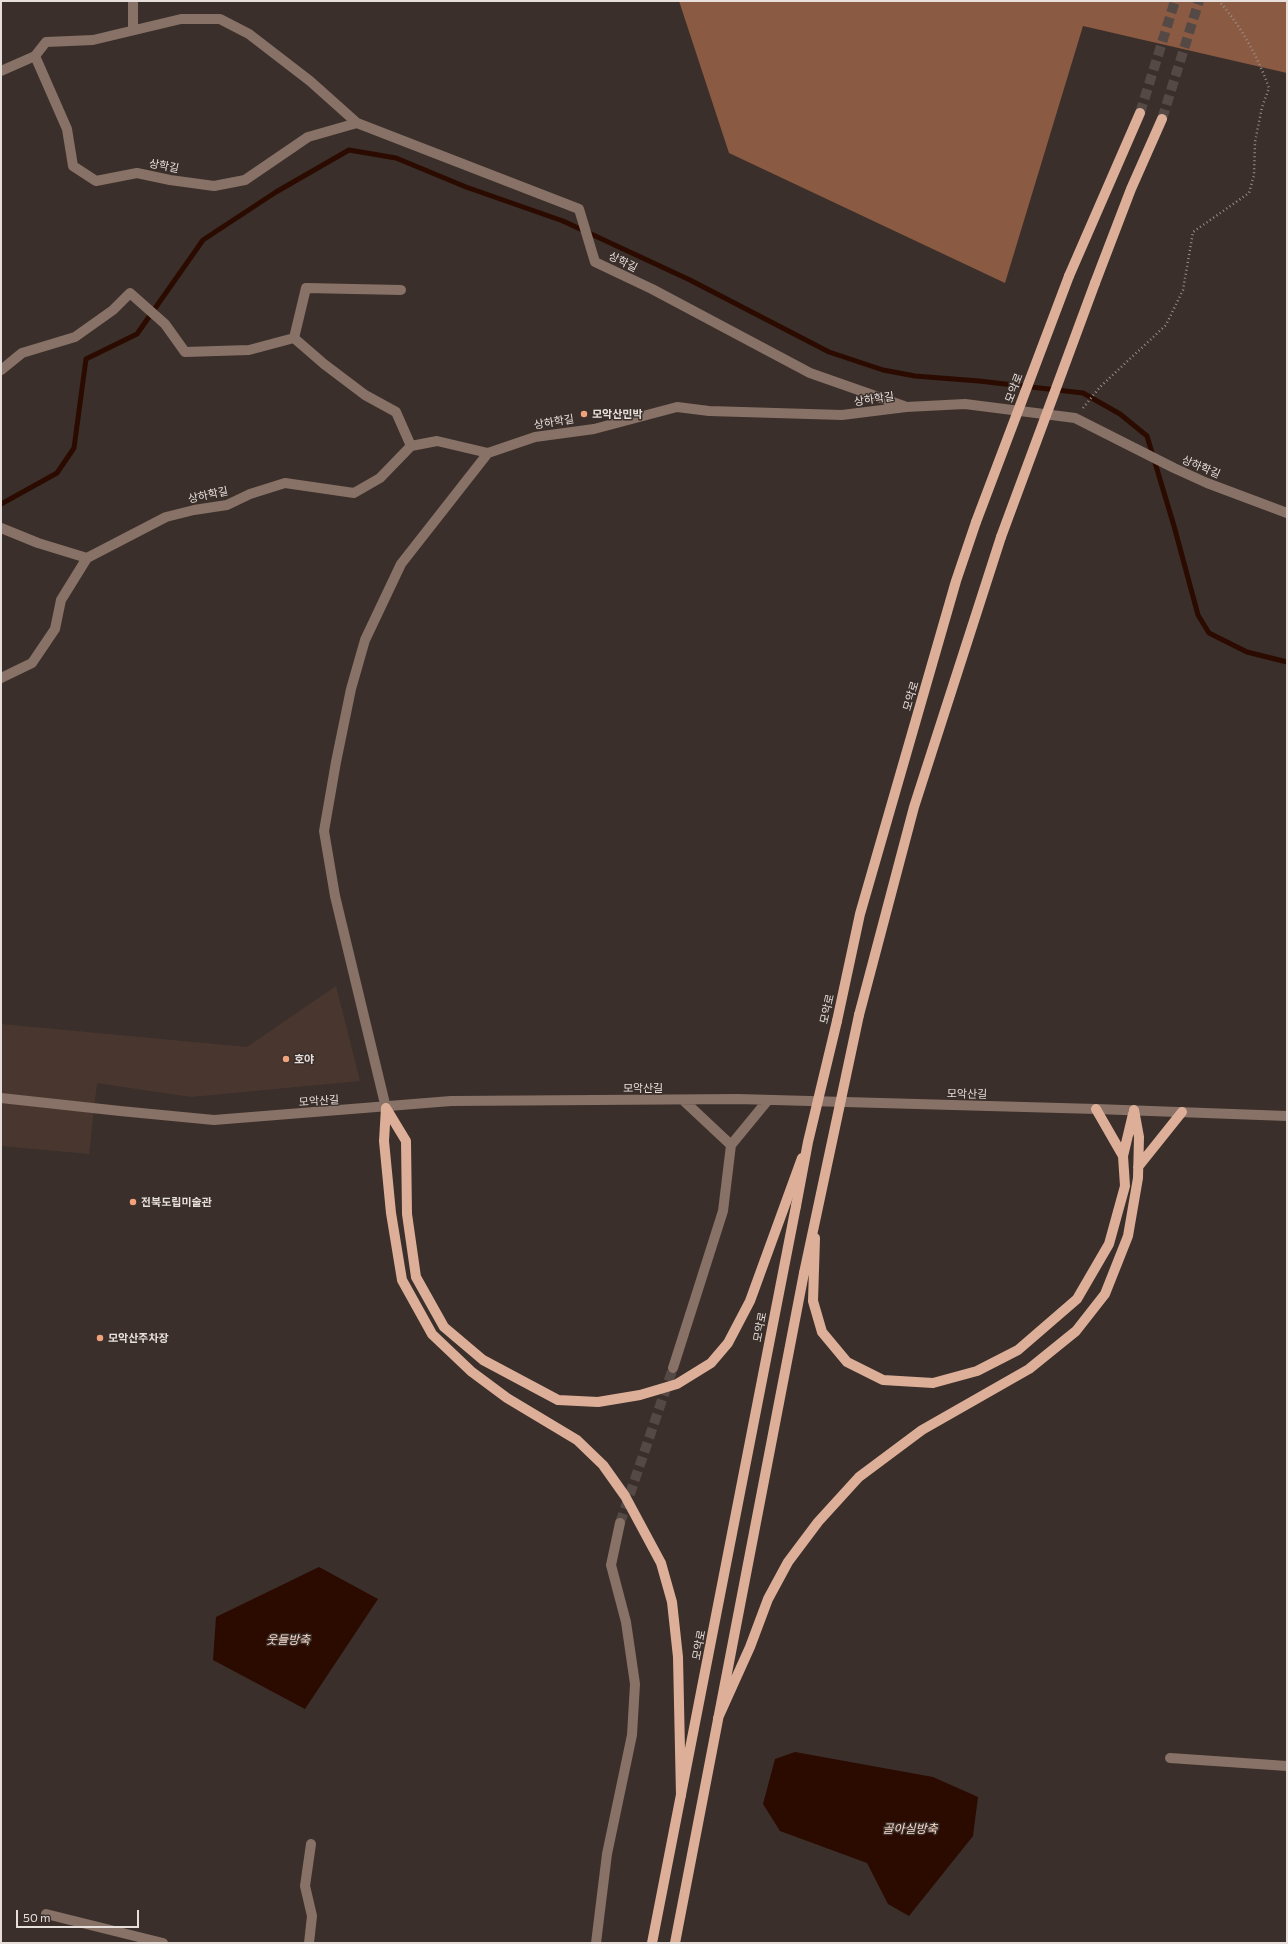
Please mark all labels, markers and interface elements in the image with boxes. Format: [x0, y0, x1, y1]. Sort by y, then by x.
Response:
street label: 상학길 [148, 157, 180, 175]
street label: 상학길 [606, 249, 640, 275]
street label: 모악로 [1002, 371, 1026, 405]
street label: 상하학길 [853, 390, 895, 408]
place label: 모악산민박 [592, 407, 643, 421]
marker: 모악산민박 [579, 409, 589, 419]
street label: 상하학길 [533, 412, 575, 432]
street label: 상하학길 [1180, 453, 1222, 481]
street label: 상하학길 [187, 484, 229, 506]
street label: 모악로 [900, 680, 922, 712]
street label: 모악로 [817, 993, 837, 1025]
place label: 호야 [294, 1052, 314, 1066]
marker: 호야 [281, 1054, 291, 1064]
street label: 모악산길 [623, 1081, 663, 1095]
street label: 모악산길 [947, 1087, 987, 1101]
street label: 모악산길 [298, 1093, 340, 1109]
place label: 전북도립미술관 [141, 1195, 212, 1209]
marker: 전북도립미술관 [128, 1197, 138, 1207]
street label: 모악로 [751, 1311, 769, 1343]
place label: 모악산주차장 [108, 1331, 169, 1345]
marker: 모악산주차장 [95, 1333, 105, 1343]
street label: 모악로 [690, 1629, 708, 1661]
water label: 웃들방축 [266, 1633, 310, 1647]
water label: 골아실방축 [882, 1822, 938, 1836]
scale bar [18, 1902, 141, 1928]
text: 50 m [23, 1910, 51, 1924]

